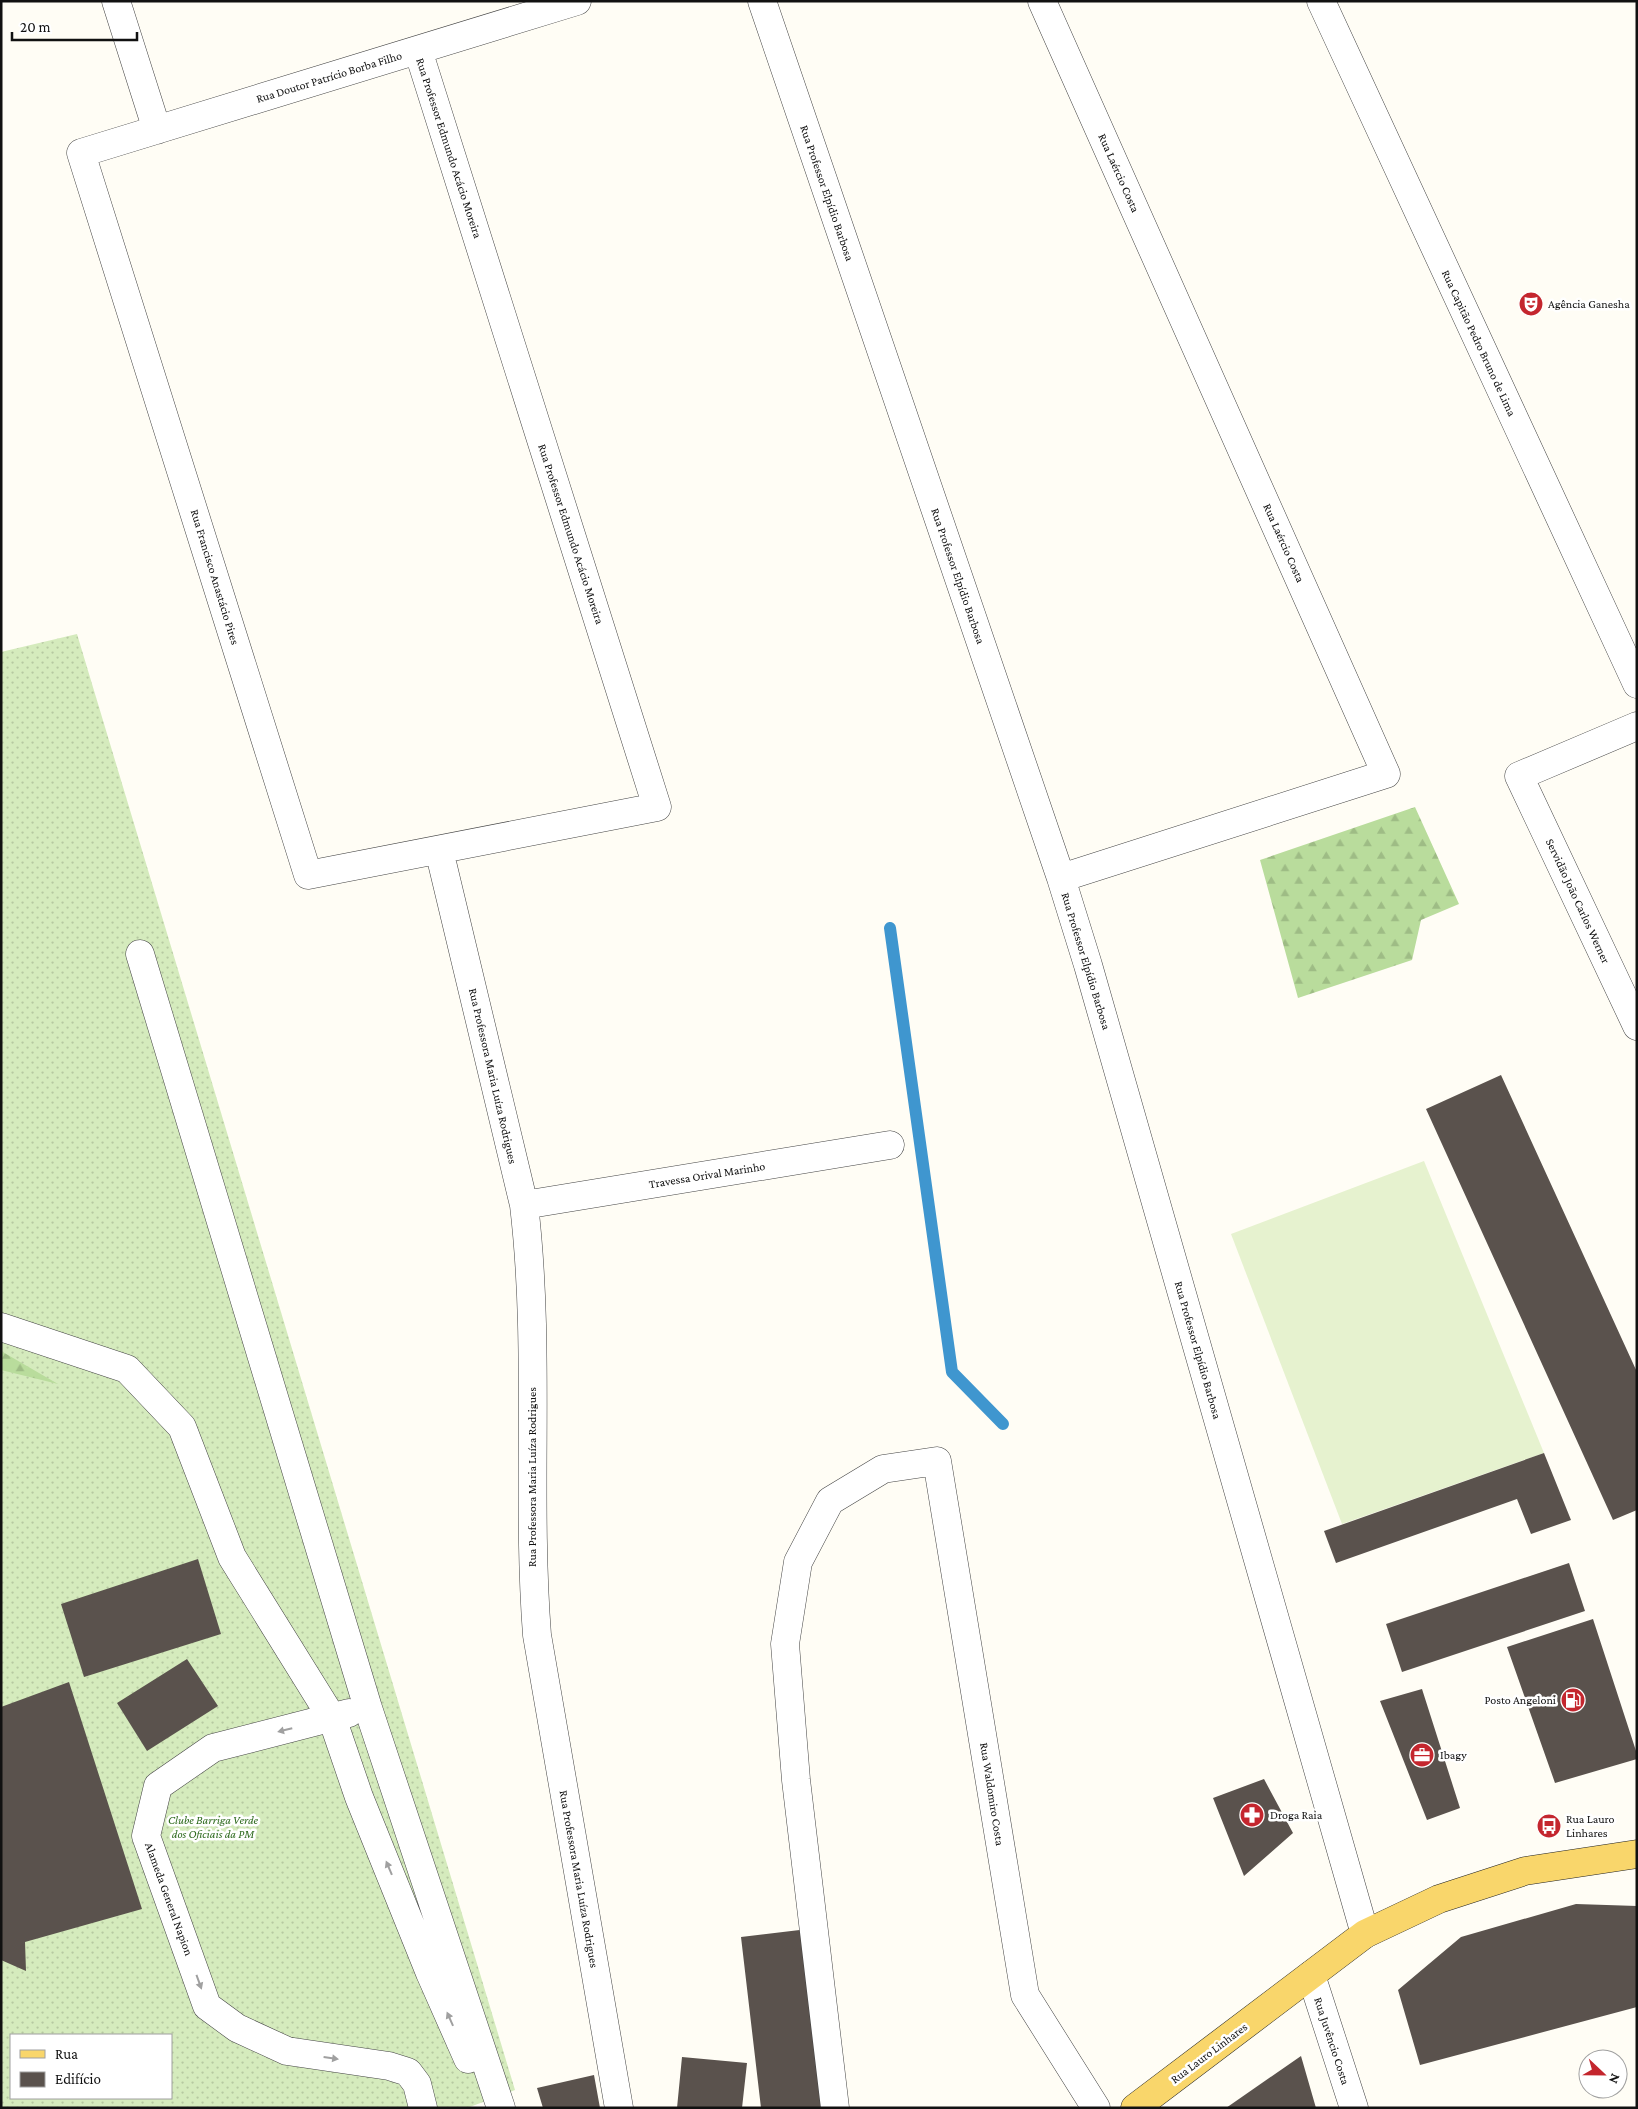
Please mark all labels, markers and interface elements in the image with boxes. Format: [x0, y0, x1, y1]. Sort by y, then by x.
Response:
scale bar [12, 10, 138, 42]
text: 20 m [20, 19, 51, 35]
street label: Rua Doutor Patrício Borba Filho [254, 48, 404, 106]
street label: Rua Professor Edmundo Acácio Moreira [413, 56, 485, 240]
street label: Rua Professor Elpídio Barbosa [797, 123, 857, 263]
street label: Rua Laércio Costa [1095, 131, 1143, 215]
street label: Rua Capitão Pedro Bruno de Lima [1439, 268, 1519, 419]
theatre icon: Agência Ganesha [1518, 291, 1544, 317]
place label: Agência Ganesha [1548, 297, 1630, 311]
street label: Rua Professor Edmundo Acácio Moreira [535, 442, 607, 626]
street label: Rua Laércio Costa [1260, 501, 1308, 585]
street label: Rua Professor Elpídio Barbosa [928, 506, 988, 646]
street label: Rua Francisco Anastácio Pires [188, 508, 242, 647]
street label: Servidão João Carlos Werner [1543, 836, 1613, 966]
street label: Rua Professor Elpídio Barbosa [1058, 891, 1114, 1032]
street label: Rua Professora Maria Luíza Rodrigues [466, 987, 520, 1166]
street label: Travessa Orival Marinho [648, 1159, 766, 1191]
street label: Rua Professor Elpídio Barbosa [1172, 1279, 1225, 1421]
street label: Rua Professora Maria Luíza Rodrigues [525, 1387, 539, 1567]
fuel station icon: Posto Angeloni [1560, 1687, 1586, 1713]
place label: Posto Angeloni [1484, 1693, 1556, 1707]
one-way arrow [278, 1726, 293, 1734]
street label: Rua Waldomiro Costa [977, 1741, 1007, 1847]
office icon: Ibagy [1409, 1742, 1435, 1768]
place label: Ibagy [1440, 1748, 1467, 1762]
street label: Rua Professora Maria Luíza Rodrigues [556, 1789, 602, 1969]
pharmacy icon: Droga Raia [1239, 1802, 1265, 1828]
place label: Droga Raia [1270, 1808, 1323, 1822]
place label: Rua Lauro Linhares [1566, 1812, 1615, 1840]
park label: Clube Barriga Verde dos Oficiais da PM [168, 1813, 259, 1841]
bus stop icon: Rua Lauro Linhares [1536, 1813, 1562, 1839]
street label: Alameda General Napion [142, 1841, 196, 1958]
one-way arrow [384, 1861, 392, 1875]
one-way arrow [195, 1975, 203, 1990]
street label: Rua Juvêncio Costa [1311, 1995, 1353, 2087]
one-way arrow [446, 2012, 454, 2026]
street label: Rua Lauro Linhares [1168, 2019, 1250, 2086]
legend [10, 2034, 172, 2099]
text: Rua [55, 2046, 78, 2062]
north arrow [1578, 2049, 1628, 2099]
one-way arrow [324, 2054, 340, 2062]
text: Edifício [55, 2071, 101, 2087]
text: N [1606, 2071, 1624, 2087]

